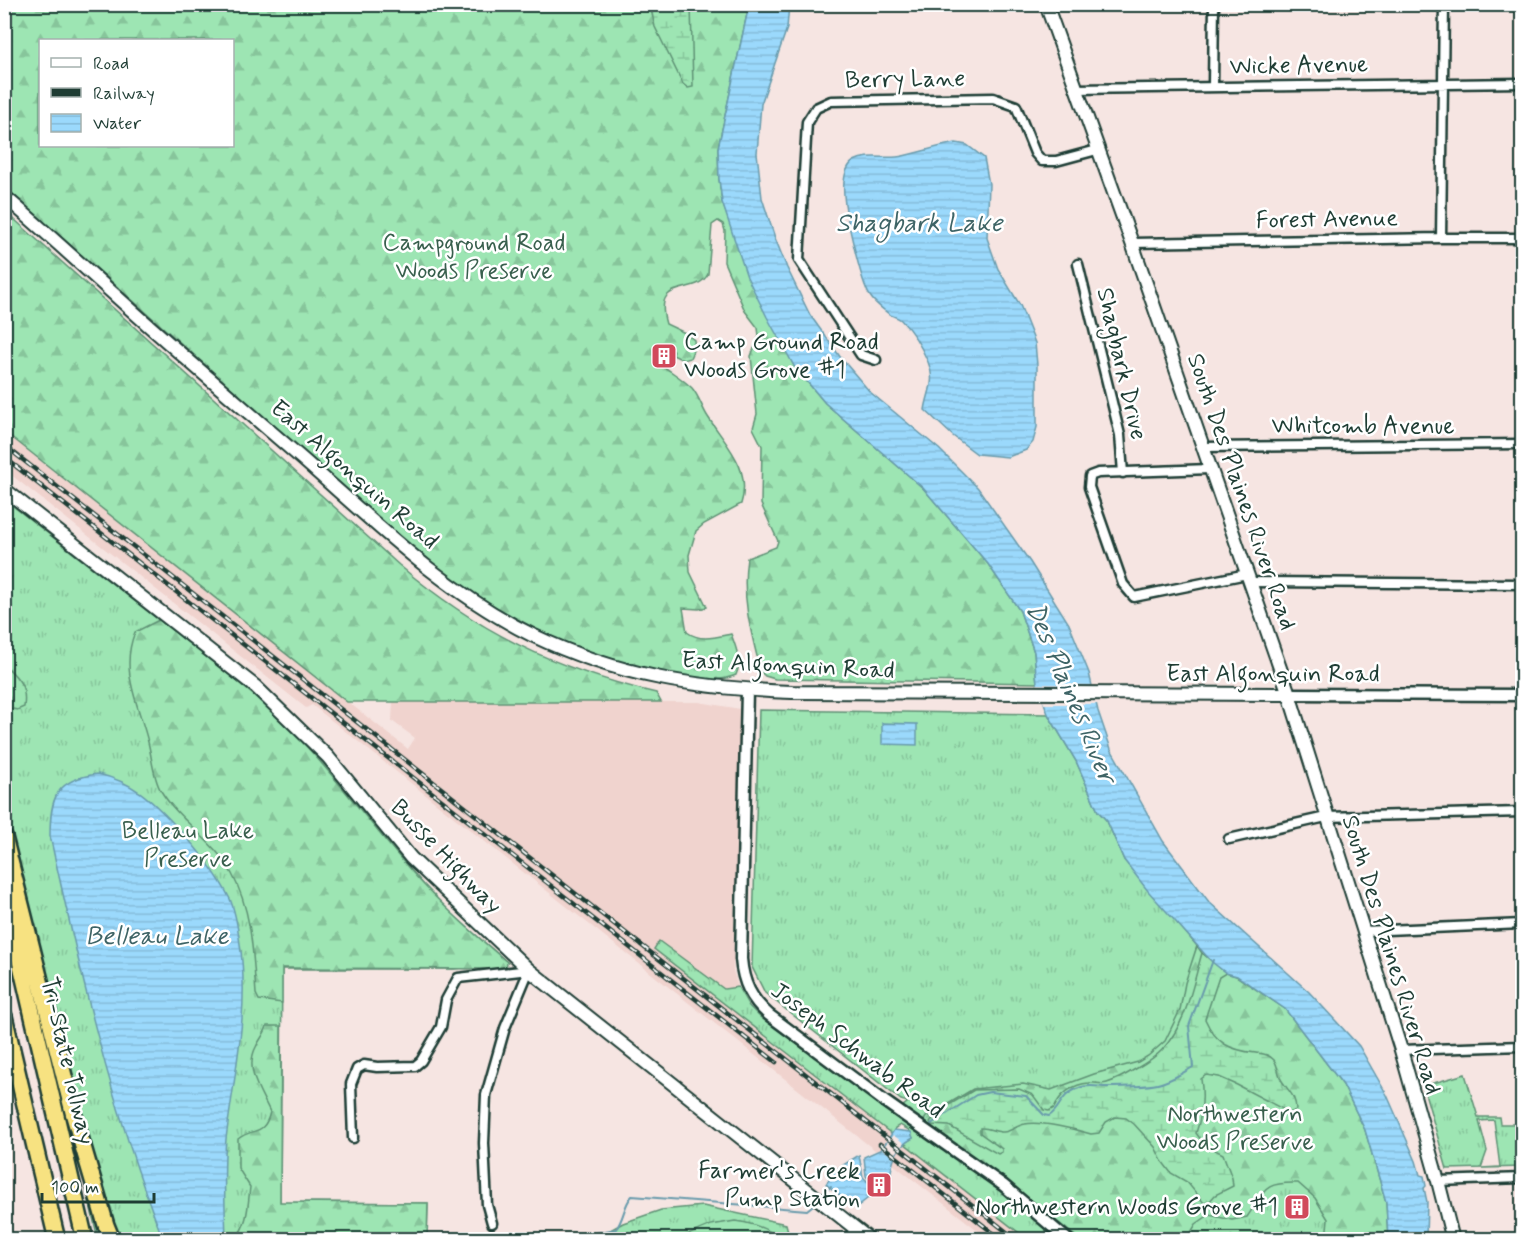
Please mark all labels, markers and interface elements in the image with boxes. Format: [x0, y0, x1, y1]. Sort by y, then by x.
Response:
legend [39, 39, 234, 147]
street label: Wicke Avenue [1229, 49, 1369, 83]
text: Road [93, 52, 129, 76]
street label: Berry Lane [845, 63, 965, 97]
text: Railway [93, 82, 155, 106]
text: Water [93, 112, 142, 136]
street label: Forest Avenue [1256, 203, 1398, 237]
water label: Shagbark Lake [836, 207, 1004, 243]
park label: Campground Road Woods Preserve [383, 228, 565, 287]
street label: Shagbark Drive [1086, 285, 1154, 444]
place label: Camp Ground Road Woods Grove #1 [684, 327, 879, 386]
building icon: Camp Ground Road Woods Grove #1 [649, 341, 679, 371]
street label: South Des Plaines River Road [1179, 350, 1303, 634]
street label: East Algonquin Road [261, 393, 445, 559]
street label: Whitcomb Avenue [1272, 411, 1454, 442]
water label: Des Plaines River [1017, 598, 1125, 792]
street label: East Algonquin Road [681, 645, 895, 690]
street label: East Algonquin Road [1166, 659, 1380, 693]
street label: Busse Highway [381, 793, 509, 923]
street label: South Des Plaines River Road [1334, 812, 1448, 1098]
park label: Belleau Lake Preserve [122, 816, 254, 875]
water label: Belleau Lake [85, 920, 229, 954]
street label: Tri-State Tollway [33, 974, 101, 1148]
street label: Joseph Schwab Road [764, 976, 950, 1126]
park label: Northwestern Woods Preserve [1156, 1099, 1314, 1158]
place label: Farmer's Creek Pump Station [698, 1156, 860, 1215]
scale bar [42, 1166, 154, 1204]
building icon: Farmer's Creek Pump Station [864, 1170, 894, 1200]
text: 100 m [51, 1176, 99, 1200]
place label: Northwestern Woods Grove #1 [975, 1192, 1278, 1223]
building icon: Northwestern Woods Grove #1 [1282, 1192, 1312, 1222]

